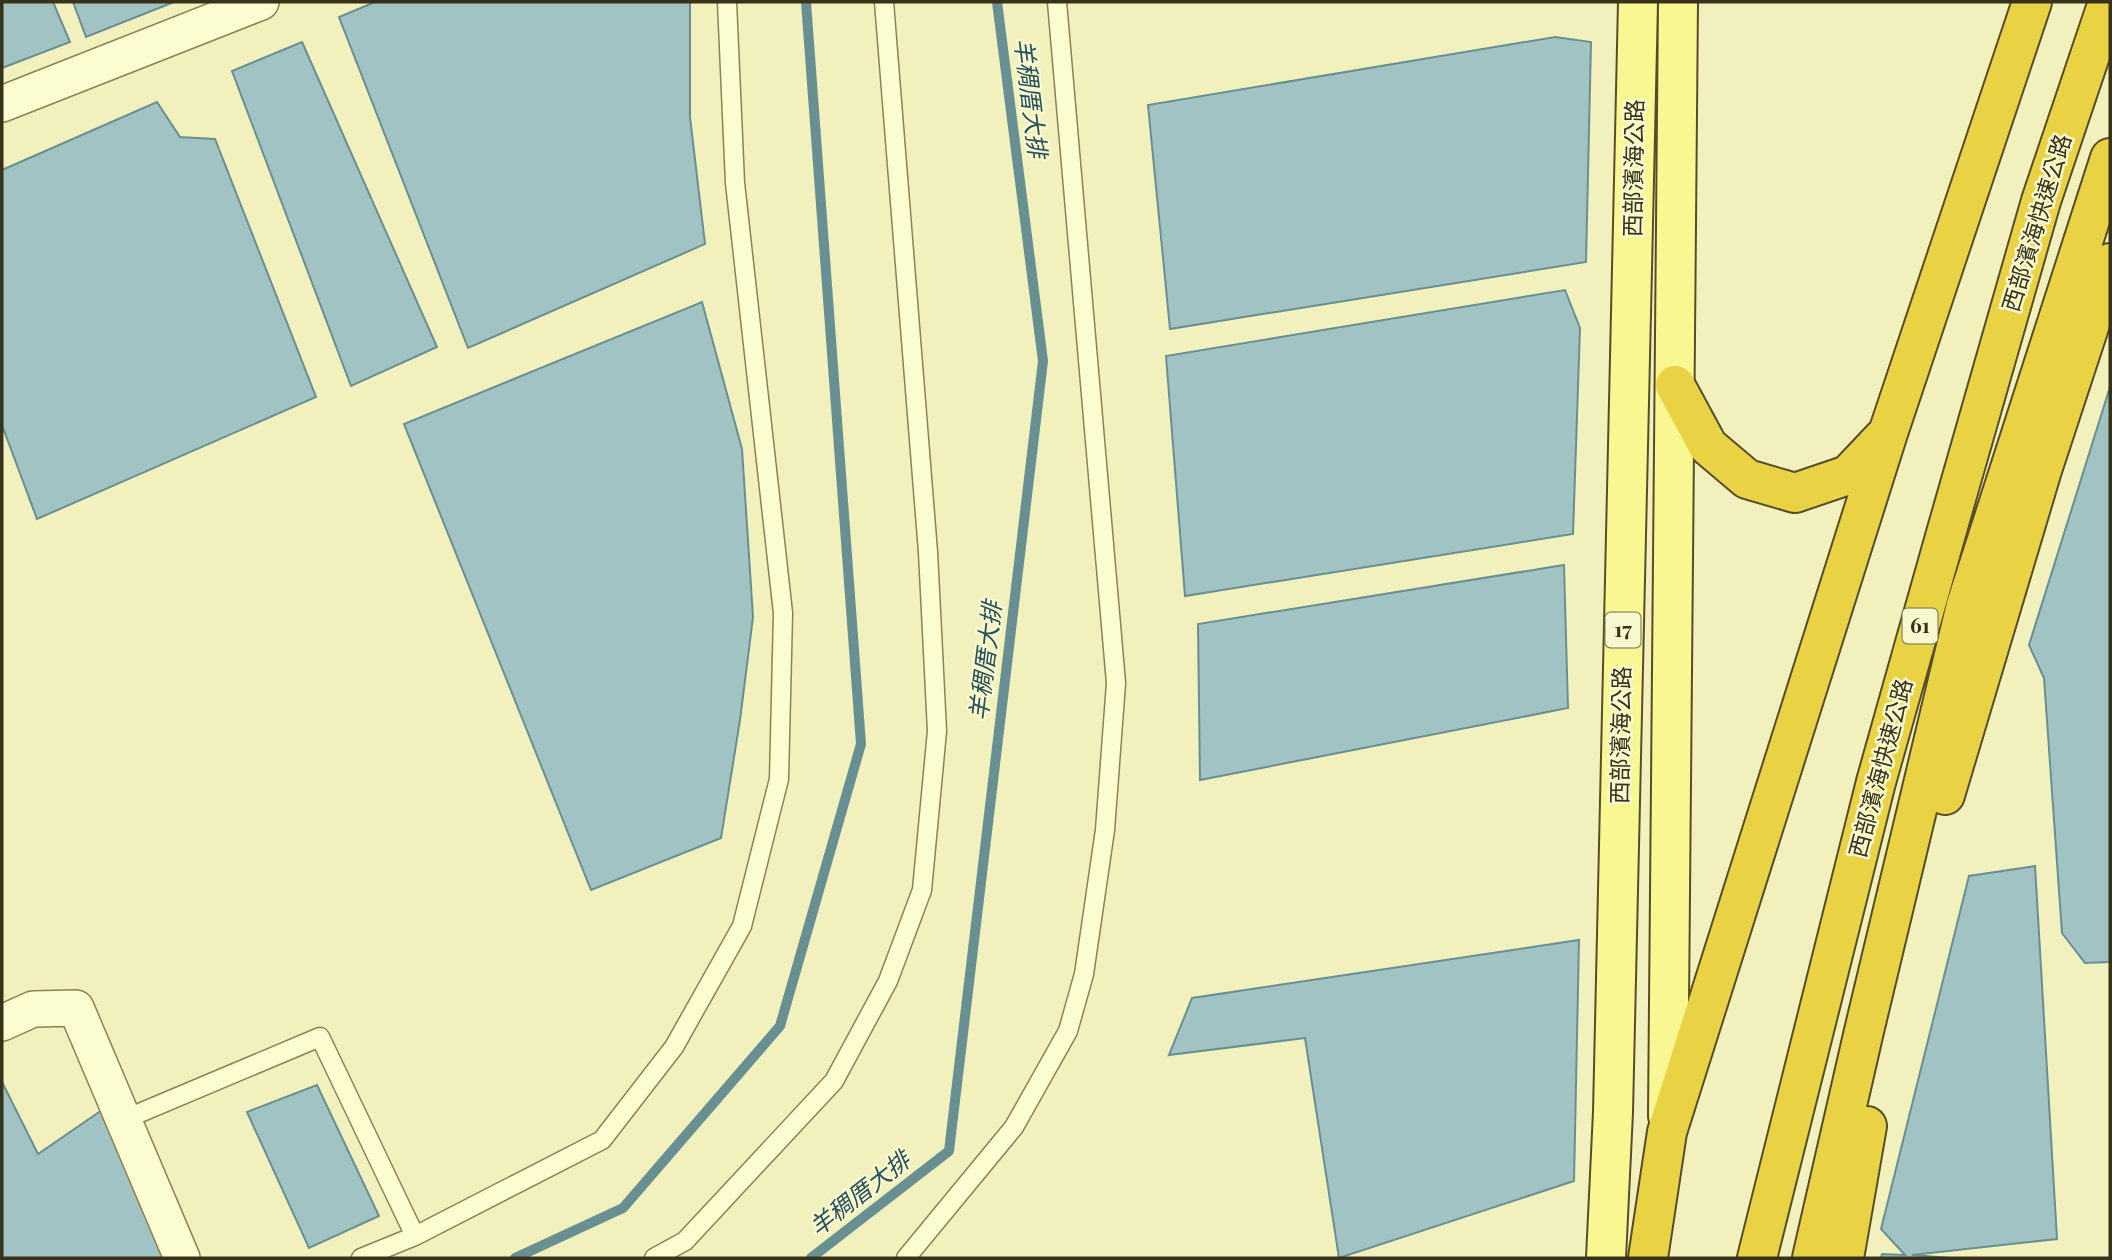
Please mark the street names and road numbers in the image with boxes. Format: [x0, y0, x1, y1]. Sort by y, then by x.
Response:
street label: 西部濱海公路 [1616, 99, 1649, 237]
street label: 西部濱海快速公路 [1994, 130, 2077, 315]
road number: 61 [1902, 608, 1938, 644]
road number: 17 [1606, 612, 1640, 648]
street label: 西部濱海公路 [1603, 666, 1636, 804]
street label: 西部濱海快速公路 [1841, 675, 1918, 860]

